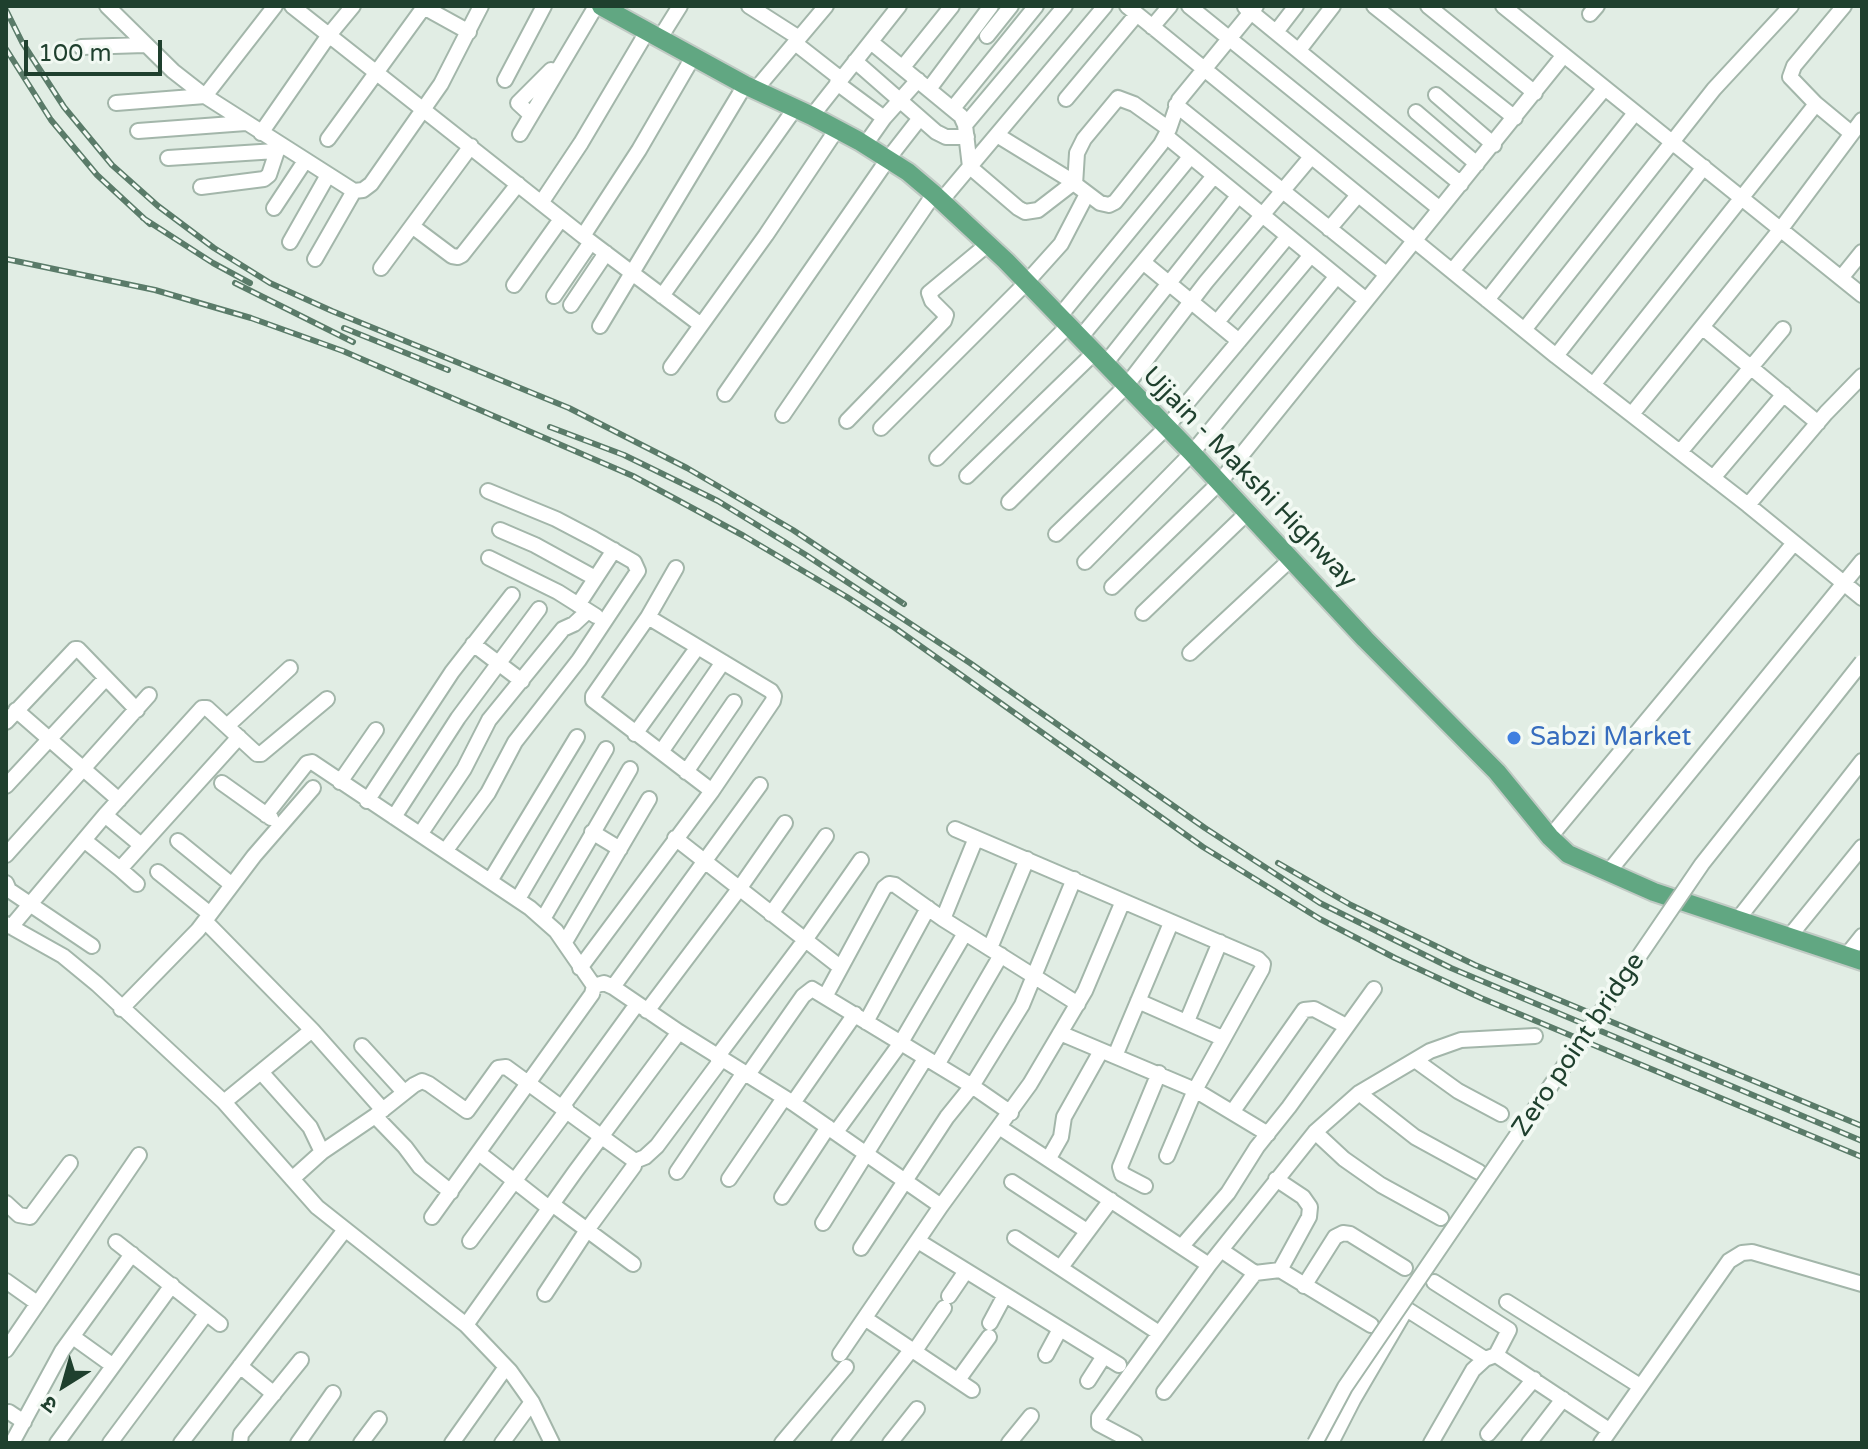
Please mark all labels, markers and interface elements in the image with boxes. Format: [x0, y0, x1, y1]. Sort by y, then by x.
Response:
scale bar [28, 24, 166, 74]
text: 100 m [38, 39, 112, 68]
street label: Ujjain - Makshi Highway [1135, 361, 1363, 595]
place label: Sabzi Market [1530, 722, 1691, 754]
marker: Sabzi Market [1505, 729, 1523, 747]
street label: Zero point bridge [1506, 947, 1652, 1143]
north arrow [24, 1345, 104, 1425]
text: उ [37, 1390, 63, 1418]

